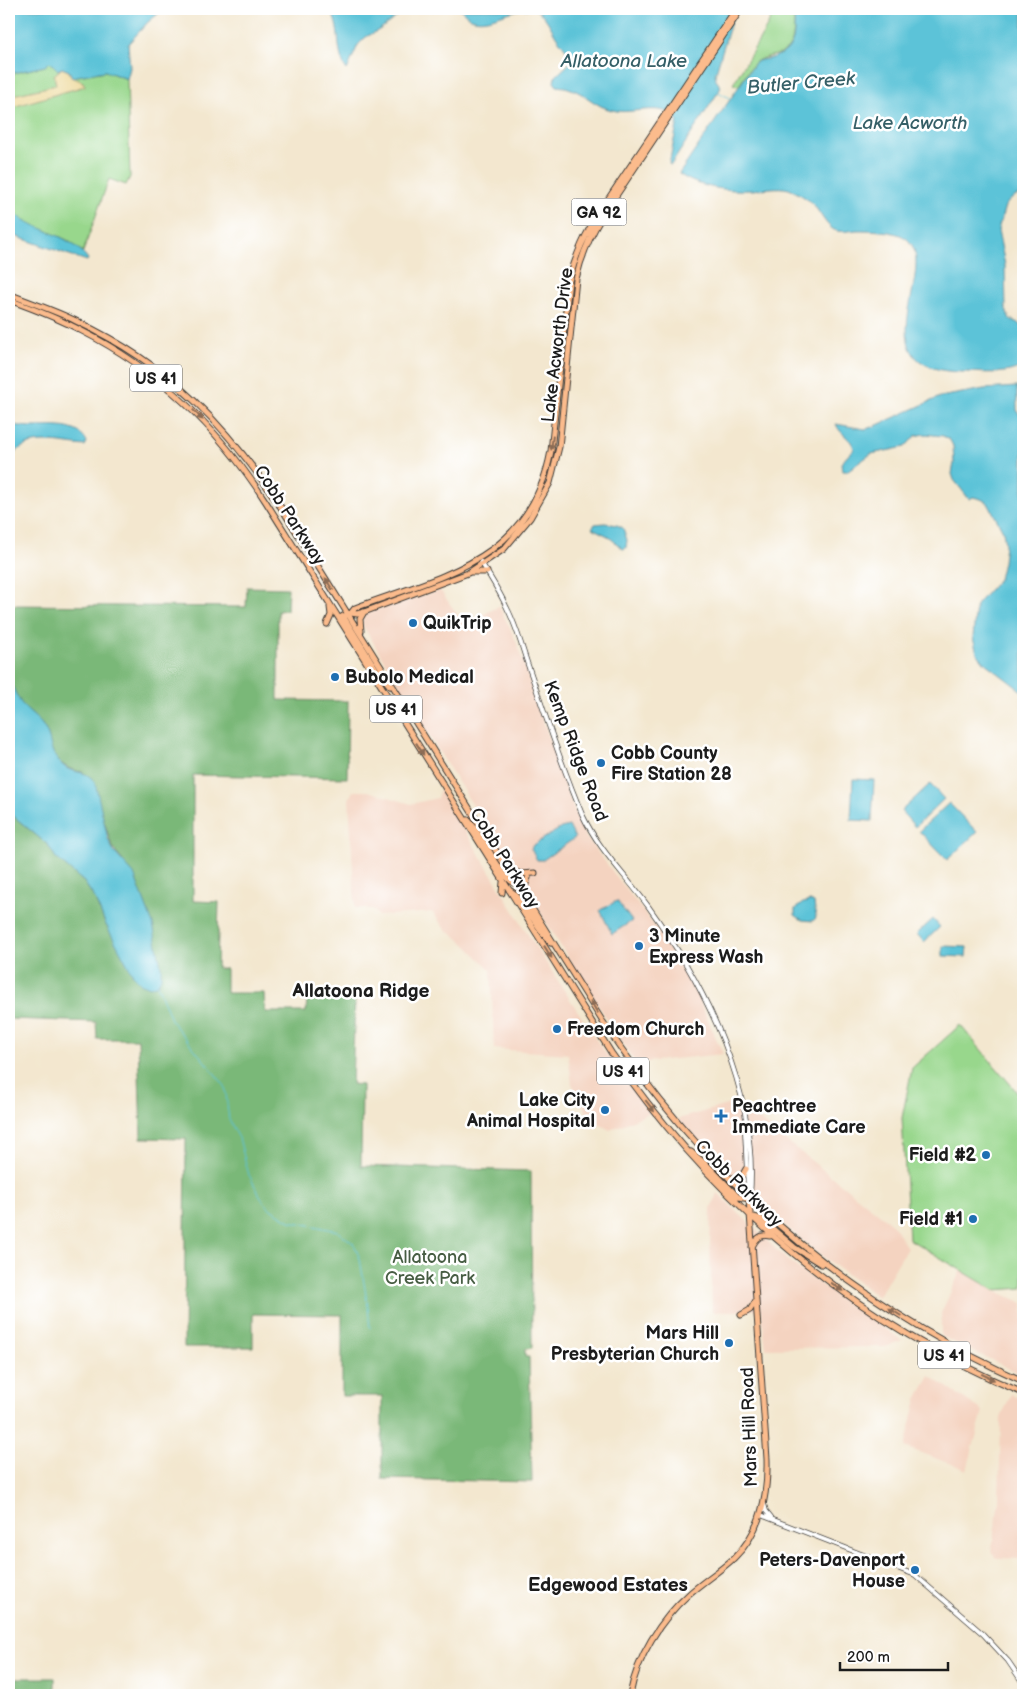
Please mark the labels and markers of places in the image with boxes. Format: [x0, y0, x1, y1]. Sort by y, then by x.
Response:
place label: QuikTrip [423, 613, 492, 634]
marker: QuikTrip [407, 617, 419, 629]
place label: Bubolo Medical [345, 667, 474, 688]
marker: Bubolo Medical [329, 671, 341, 683]
place label: Cobb County Fire Station 28 [611, 743, 732, 785]
marker: Cobb County Fire Station 28 [595, 757, 607, 769]
place label: 3 Minute Express Wash [649, 926, 763, 968]
marker: 3 Minute Express Wash [633, 940, 645, 952]
place label: Freedom Church [567, 1019, 704, 1040]
marker: Freedom Church [551, 1023, 563, 1035]
place label: Lake City Animal Hospital [466, 1090, 596, 1132]
place label: Peachtree Immediate Care [732, 1096, 866, 1138]
marker: Lake City Animal Hospital [599, 1104, 611, 1116]
marker: Peachtree Immediate Care [714, 1109, 728, 1123]
place label: Field #2 [909, 1145, 976, 1166]
marker: Field #2 [980, 1149, 992, 1161]
place label: Field #1 [899, 1209, 963, 1230]
marker: Field #1 [967, 1213, 979, 1225]
place label: Mars Hill Presbyterian Church [551, 1323, 719, 1365]
marker: Mars Hill Presbyterian Church [723, 1337, 735, 1349]
place label: Peters-Davenport House [759, 1550, 905, 1592]
marker: Peters-Davenport House [909, 1564, 921, 1576]

